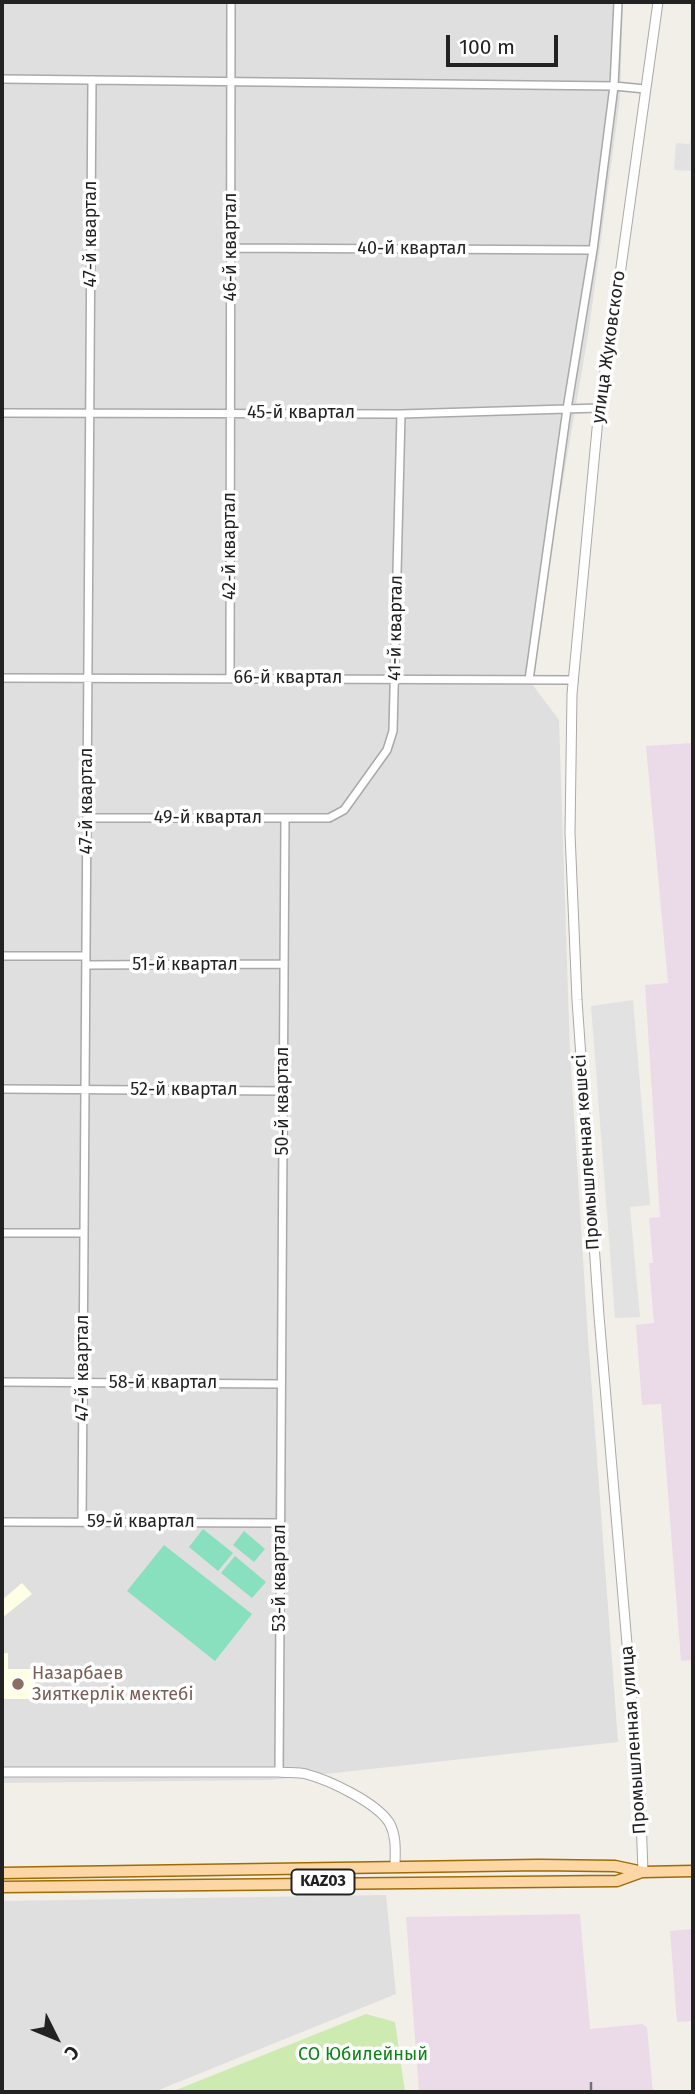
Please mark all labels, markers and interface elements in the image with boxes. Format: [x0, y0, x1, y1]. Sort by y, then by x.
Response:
scale bar [450, 21, 562, 65]
text: 100 m [459, 34, 515, 60]
street label: 47-й квартал [80, 181, 102, 287]
street label: 46-й квартал [220, 193, 242, 301]
street label: 40-й квартал [357, 238, 467, 260]
street label: улица Жуковского [588, 269, 630, 425]
street label: 45-й квартал [247, 402, 355, 424]
street label: 42-й квартал [219, 492, 241, 600]
street label: 41-й квартал [384, 575, 408, 681]
street label: 66-й квартал [234, 667, 342, 689]
street label: 47-й квартал [76, 748, 98, 854]
street label: 49-й квартал [154, 807, 262, 829]
street label: 51-й квартал [132, 954, 238, 976]
street label: 50-й квартал [272, 1047, 294, 1155]
street label: Промышленная көшесі [569, 1053, 605, 1251]
street label: 52-й квартал [130, 1079, 238, 1101]
street label: 47-й квартал [72, 1315, 94, 1421]
street label: 58-й квартал [109, 1372, 217, 1394]
street label: 59-й квартал [87, 1511, 195, 1533]
street label: 53-й квартал [269, 1524, 291, 1632]
street label: Промышленная улица [617, 1645, 651, 1835]
place label: Назарбаев Зияткерлік мектебі [32, 1663, 193, 1706]
marker: Назарбаев Зияткерлік мектебі [10, 1676, 26, 1692]
road number: KАZ03 [292, 1870, 354, 1894]
north arrow [21, 2003, 91, 2073]
text: С [60, 2041, 84, 2065]
park label: СО Юбилейный [298, 2044, 428, 2066]

